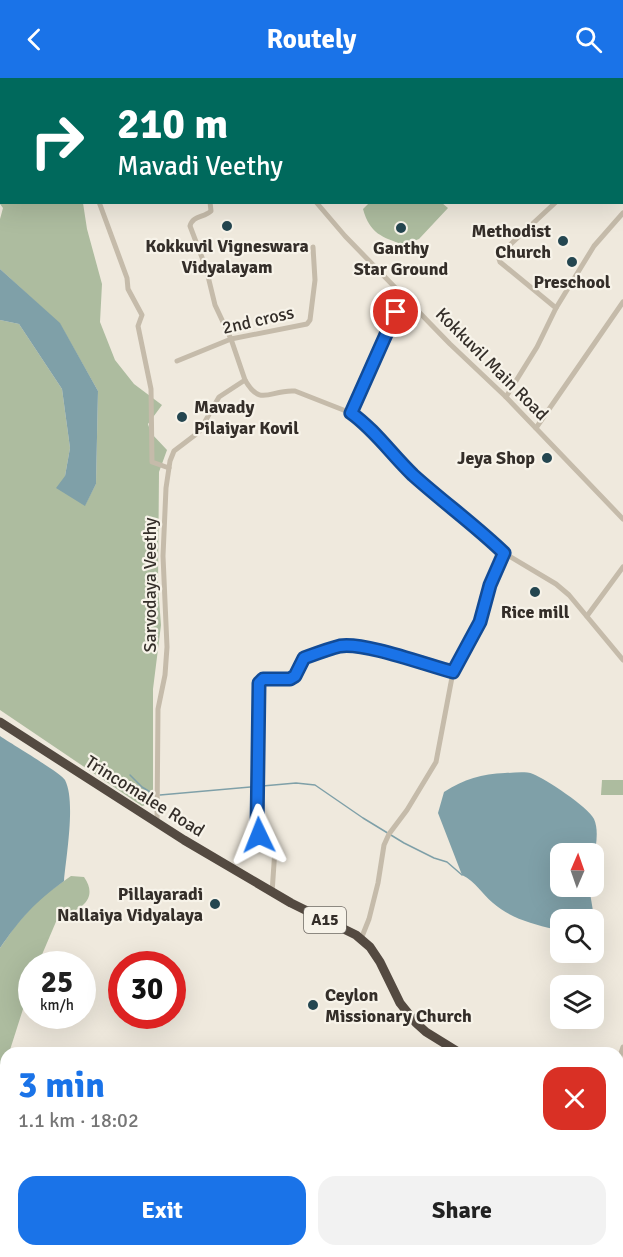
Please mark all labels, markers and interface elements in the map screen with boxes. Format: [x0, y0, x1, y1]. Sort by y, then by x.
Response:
icon: back [18, 23, 51, 56]
text: Routely [267, 23, 356, 56]
icon: search [572, 23, 605, 56]
text: 210 m [117, 99, 228, 150]
icon: right [18, 102, 96, 180]
text: Mavadi Veethy [117, 150, 283, 183]
marker: Kokkuvil Vigneswara Vidyalayam [220, 219, 234, 233]
place label: Methodist Church [471, 220, 551, 263]
marker: Ganthy Star Ground [394, 221, 408, 235]
marker: Methodist Church [556, 234, 570, 248]
place label: Kokkuvil Vigneswara Vidyalayam [145, 235, 309, 278]
place label: Ganthy Star Ground [354, 237, 449, 280]
marker: Preschool [565, 255, 579, 269]
place label: Preschool [534, 271, 611, 293]
pin [370, 286, 421, 337]
icon: arrive [379, 295, 412, 328]
street label: 2nd cross [220, 301, 296, 339]
street label: Kokkuvil Main Road [431, 303, 553, 425]
place label: Mavady Pilaiyar Kovil [194, 396, 299, 439]
marker: Mavady Pilaiyar Kovil [175, 410, 189, 424]
place label: Jeya Shop [457, 447, 535, 469]
marker: Jeya Shop [540, 451, 554, 465]
street label: Sarvodaya Veethy [139, 517, 161, 652]
marker: Rice mill [528, 585, 542, 599]
place label: Rice mill [501, 601, 570, 623]
street label: Trincomalee Road [81, 751, 209, 841]
position arrow [227, 803, 291, 867]
north arrow [550, 843, 604, 897]
map controls [550, 843, 604, 1029]
place label: Pillayaradi Nallaiya Vidyalaya [57, 883, 203, 926]
marker: Pillayaradi Nallaiya Vidyalaya [208, 897, 222, 911]
road number: A15 [304, 907, 346, 933]
button: search [550, 909, 604, 963]
speed limit sign: 30 [108, 951, 186, 1029]
text: 25 [41, 964, 73, 1001]
button: layers [550, 975, 604, 1029]
place label: Ceylon Missionary Church [325, 984, 472, 1027]
text: km/h [40, 996, 74, 1014]
marker: Ceylon Missionary Church [306, 998, 320, 1012]
text: 3 min [18, 1063, 105, 1108]
button: close [543, 1067, 606, 1130]
text: 1.1 km · 18:02 [18, 1108, 139, 1133]
button: Exit [18, 1176, 306, 1245]
button: Share [318, 1176, 606, 1245]

